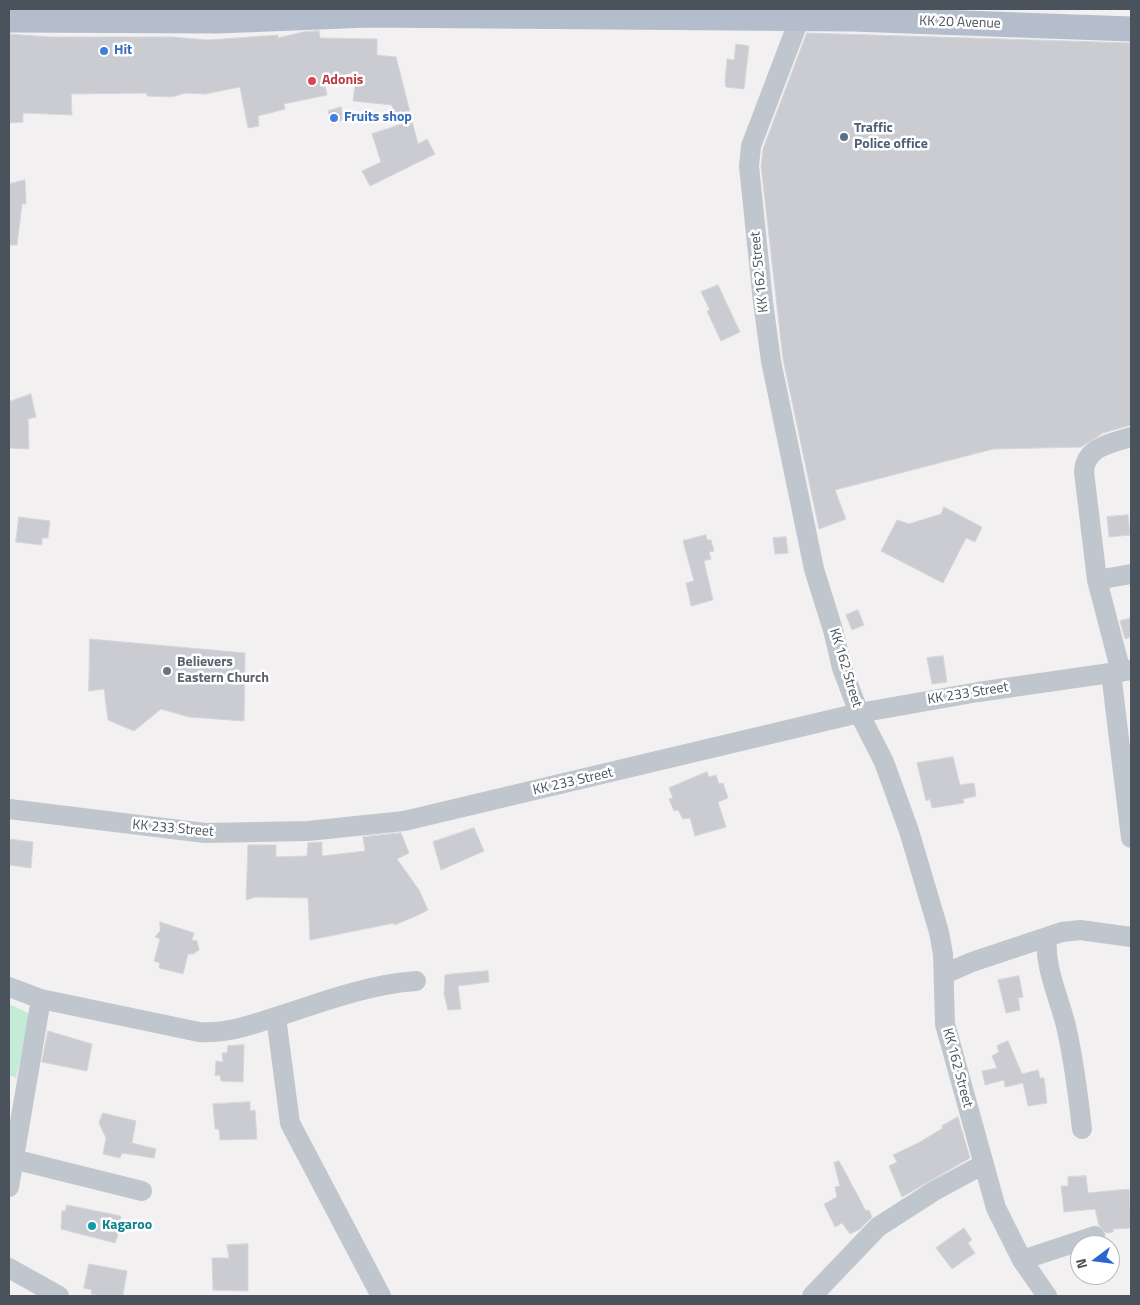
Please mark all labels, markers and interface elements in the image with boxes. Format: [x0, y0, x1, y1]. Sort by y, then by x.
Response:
street label: KK 20 Avenue [919, 13, 1001, 33]
place label: Hit [114, 43, 132, 59]
marker: Hit [98, 45, 110, 57]
place label: Adonis [322, 73, 363, 89]
marker: Adonis [306, 75, 318, 87]
place label: Fruits shop [344, 110, 412, 126]
marker: Fruits shop [328, 112, 340, 124]
place label: Traffic Police office [854, 121, 928, 154]
marker: Traffic Police office [838, 131, 850, 143]
street label: KK 162 Street [747, 230, 773, 314]
street label: KK 162 Street [825, 626, 865, 710]
place label: Believers Eastern Church [177, 655, 269, 688]
marker: Believers Eastern Church [161, 665, 173, 677]
street label: KK 233 Street [926, 679, 1010, 709]
street label: KK 233 Street [531, 765, 615, 799]
street label: KK 233 Street [132, 817, 214, 841]
street label: KK 162 Street [938, 1026, 976, 1110]
place label: Kagaroo [102, 1218, 152, 1234]
marker: Kagaroo [86, 1220, 98, 1232]
north arrow [1070, 1235, 1120, 1285]
text: N [1070, 1256, 1092, 1271]

